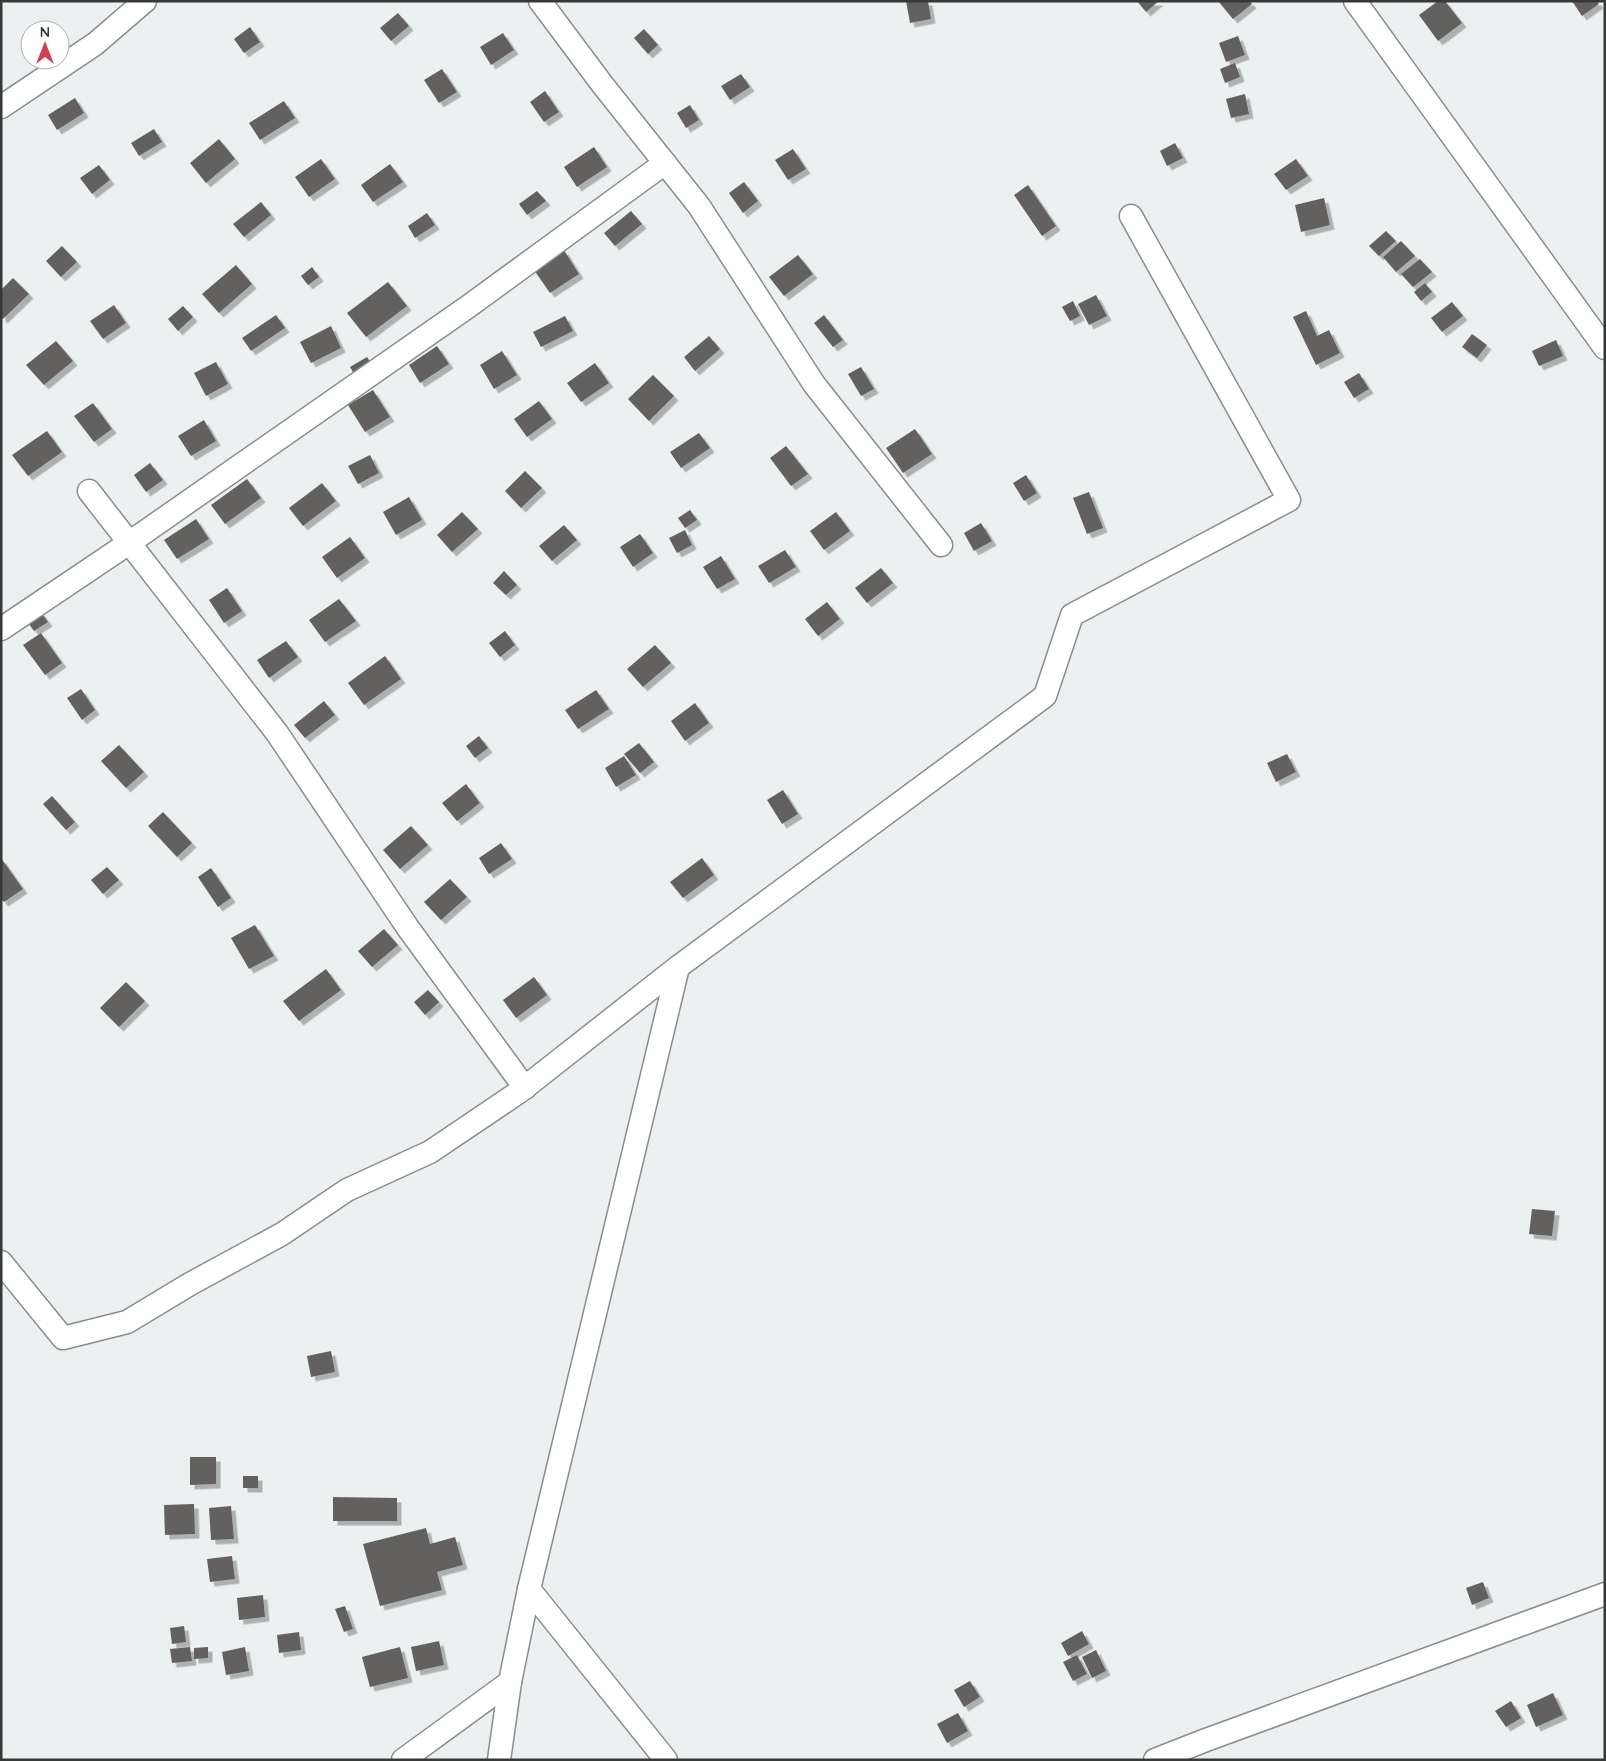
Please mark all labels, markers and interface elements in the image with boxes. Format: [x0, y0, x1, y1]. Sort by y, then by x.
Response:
north arrow [20, 20, 70, 70]
text: N [40, 23, 50, 41]

